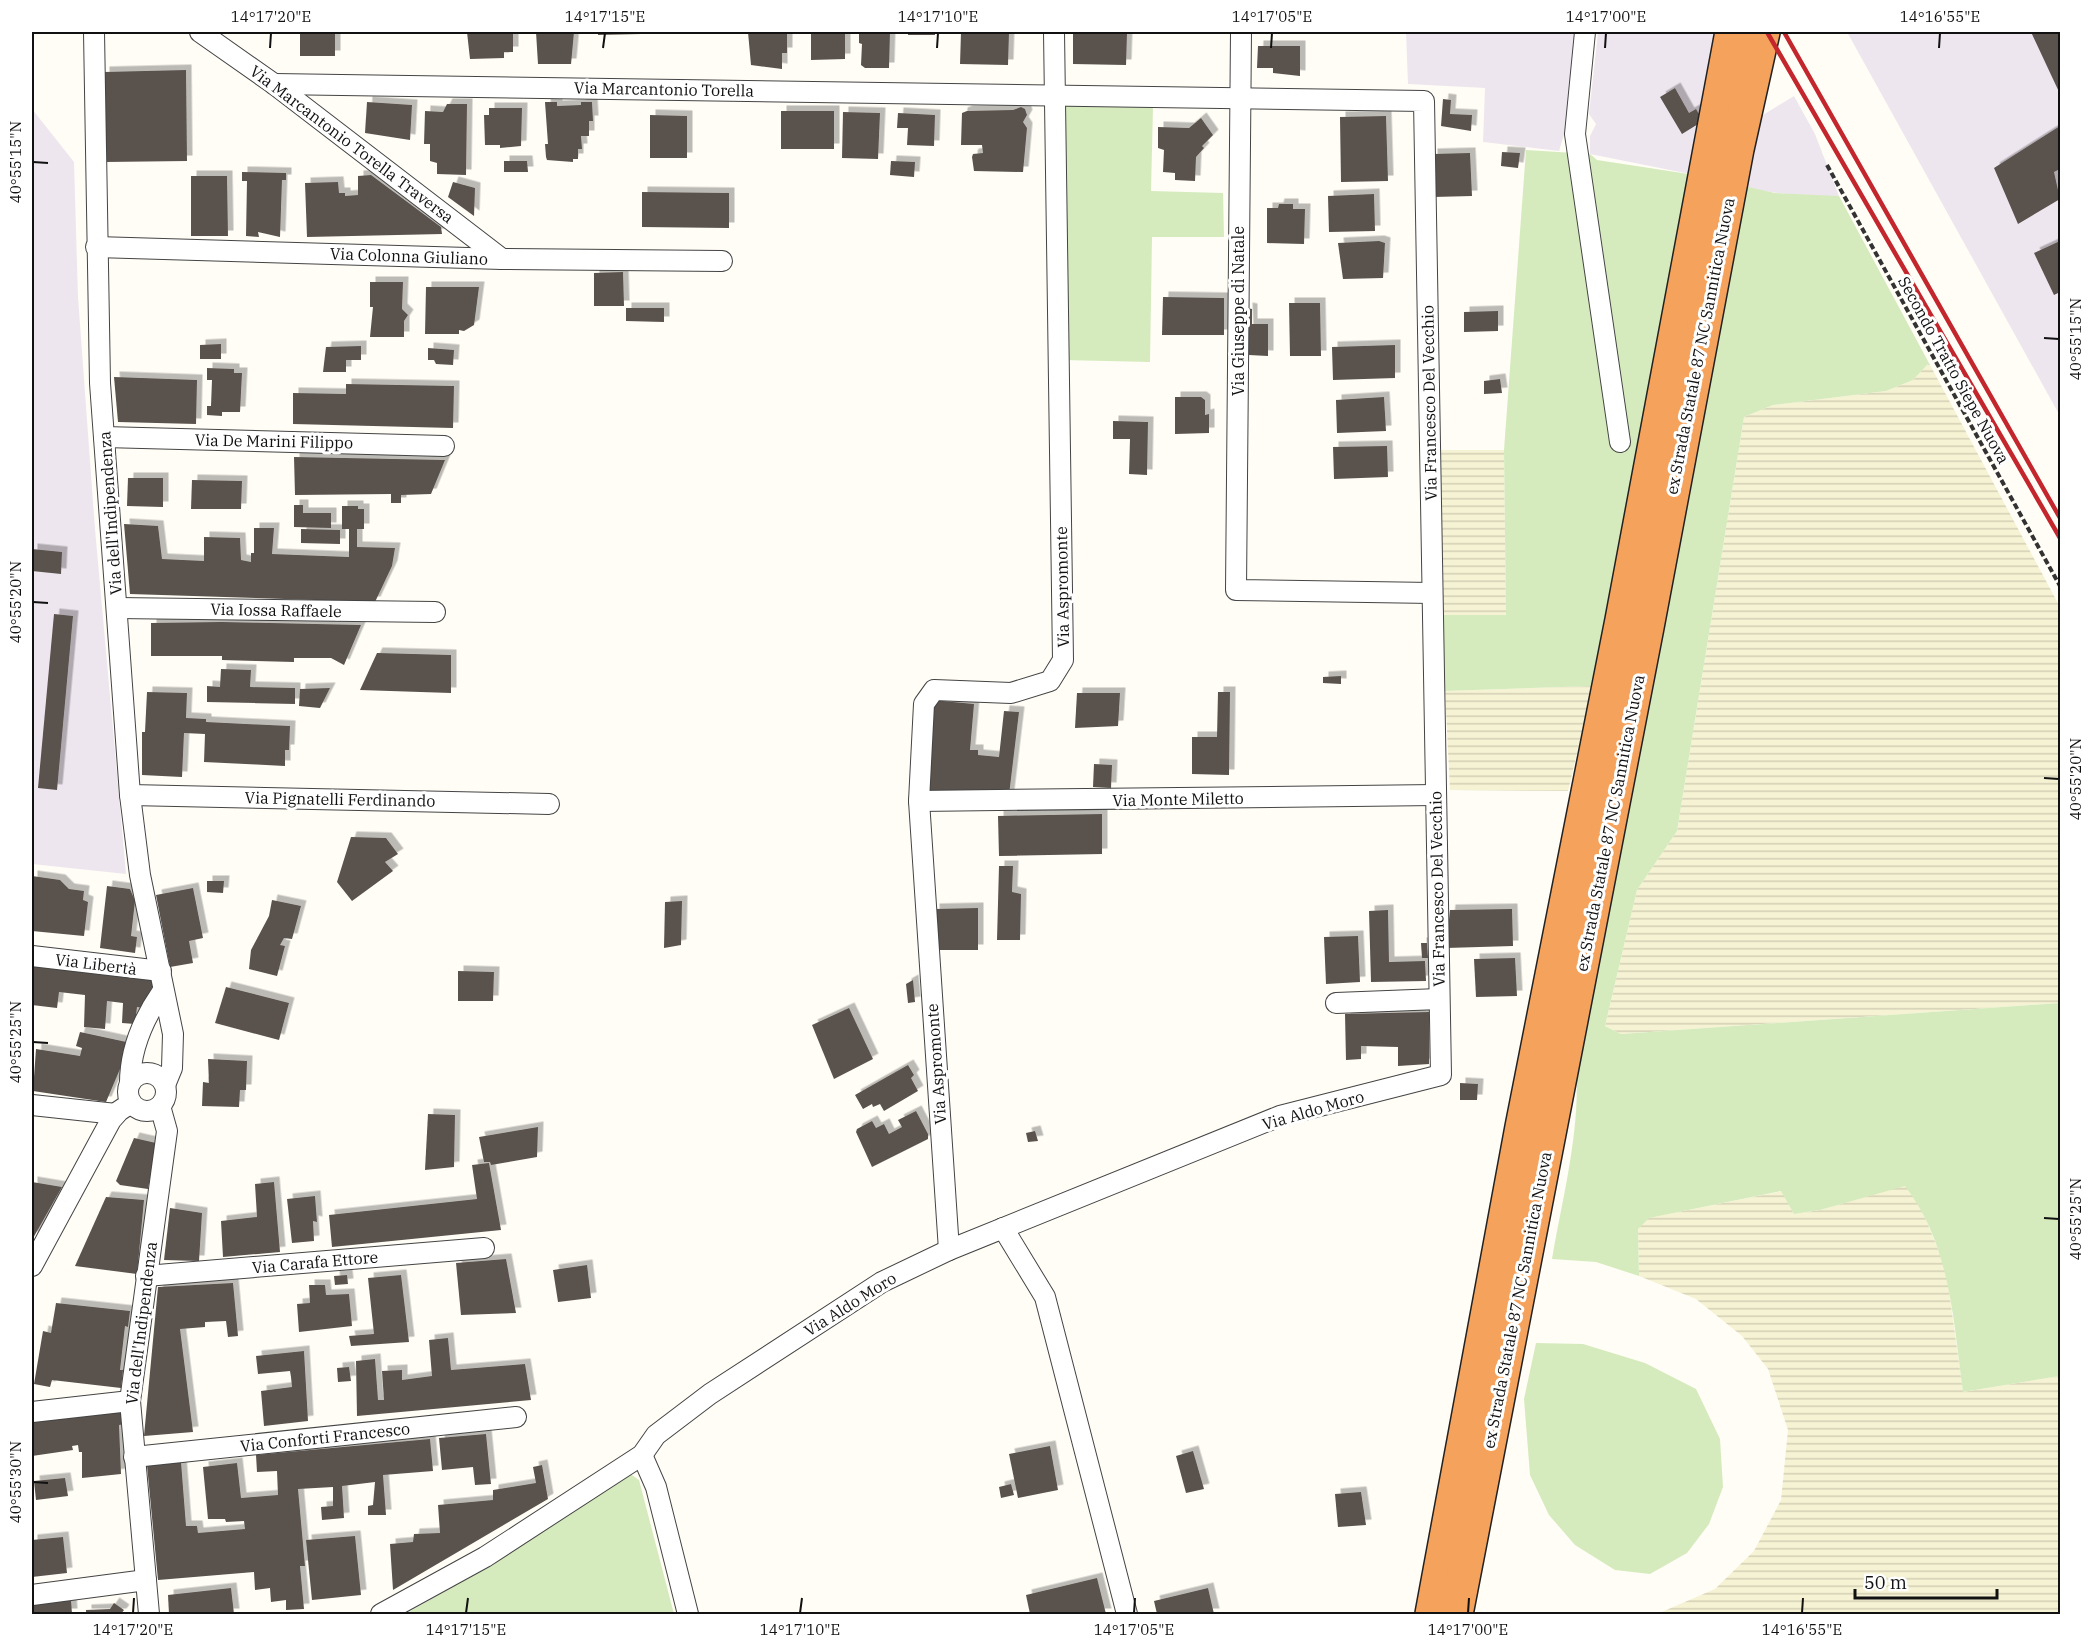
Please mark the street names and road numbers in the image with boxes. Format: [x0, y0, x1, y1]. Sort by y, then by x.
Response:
street label: Via Marcantonio Torella Traversa [246, 61, 458, 227]
street label: Via Marcantonio Torella [574, 77, 754, 101]
street label: ex Strada Statale 87 NC Sannitica Nuova [1661, 196, 1739, 496]
street label: Via Giuseppe di Natale [1228, 226, 1248, 396]
street label: Via Colonna Giuliano [330, 243, 488, 269]
street label: Secondo Tratto Siepe Nuova [1894, 273, 2014, 467]
street label: Via Francesco Del Vecchio [1417, 305, 1441, 501]
street label: Via dell'Indipendenza [94, 430, 126, 596]
street label: Via De Marini Filippo [195, 430, 353, 452]
street label: Via Aspromonte [1051, 526, 1073, 648]
street label: Via Iossa Raffaele [210, 599, 342, 621]
street label: ex Strada Statale 87 NC Sannitica Nuova [1571, 673, 1649, 973]
street label: Via Pignatelli Ferdinando [245, 787, 435, 811]
street label: Via Monte Miletto [1112, 788, 1244, 810]
street label: Via Francesco Del Vecchio [1425, 791, 1449, 987]
street label: Via Libertà [54, 949, 138, 979]
street label: Via Aspromonte [922, 1003, 950, 1125]
street label: Via Aldo Moro [1260, 1086, 1366, 1134]
street label: ex Strada Statale 87 NC Sannitica Nuova [1478, 1150, 1556, 1450]
street label: Via dell'Indipendenza [121, 1240, 161, 1406]
street label: Via Carafa Ettore [251, 1247, 379, 1277]
street label: Via Aldo Moro [800, 1268, 900, 1340]
street label: Via Conforti Francesco [239, 1418, 411, 1456]

